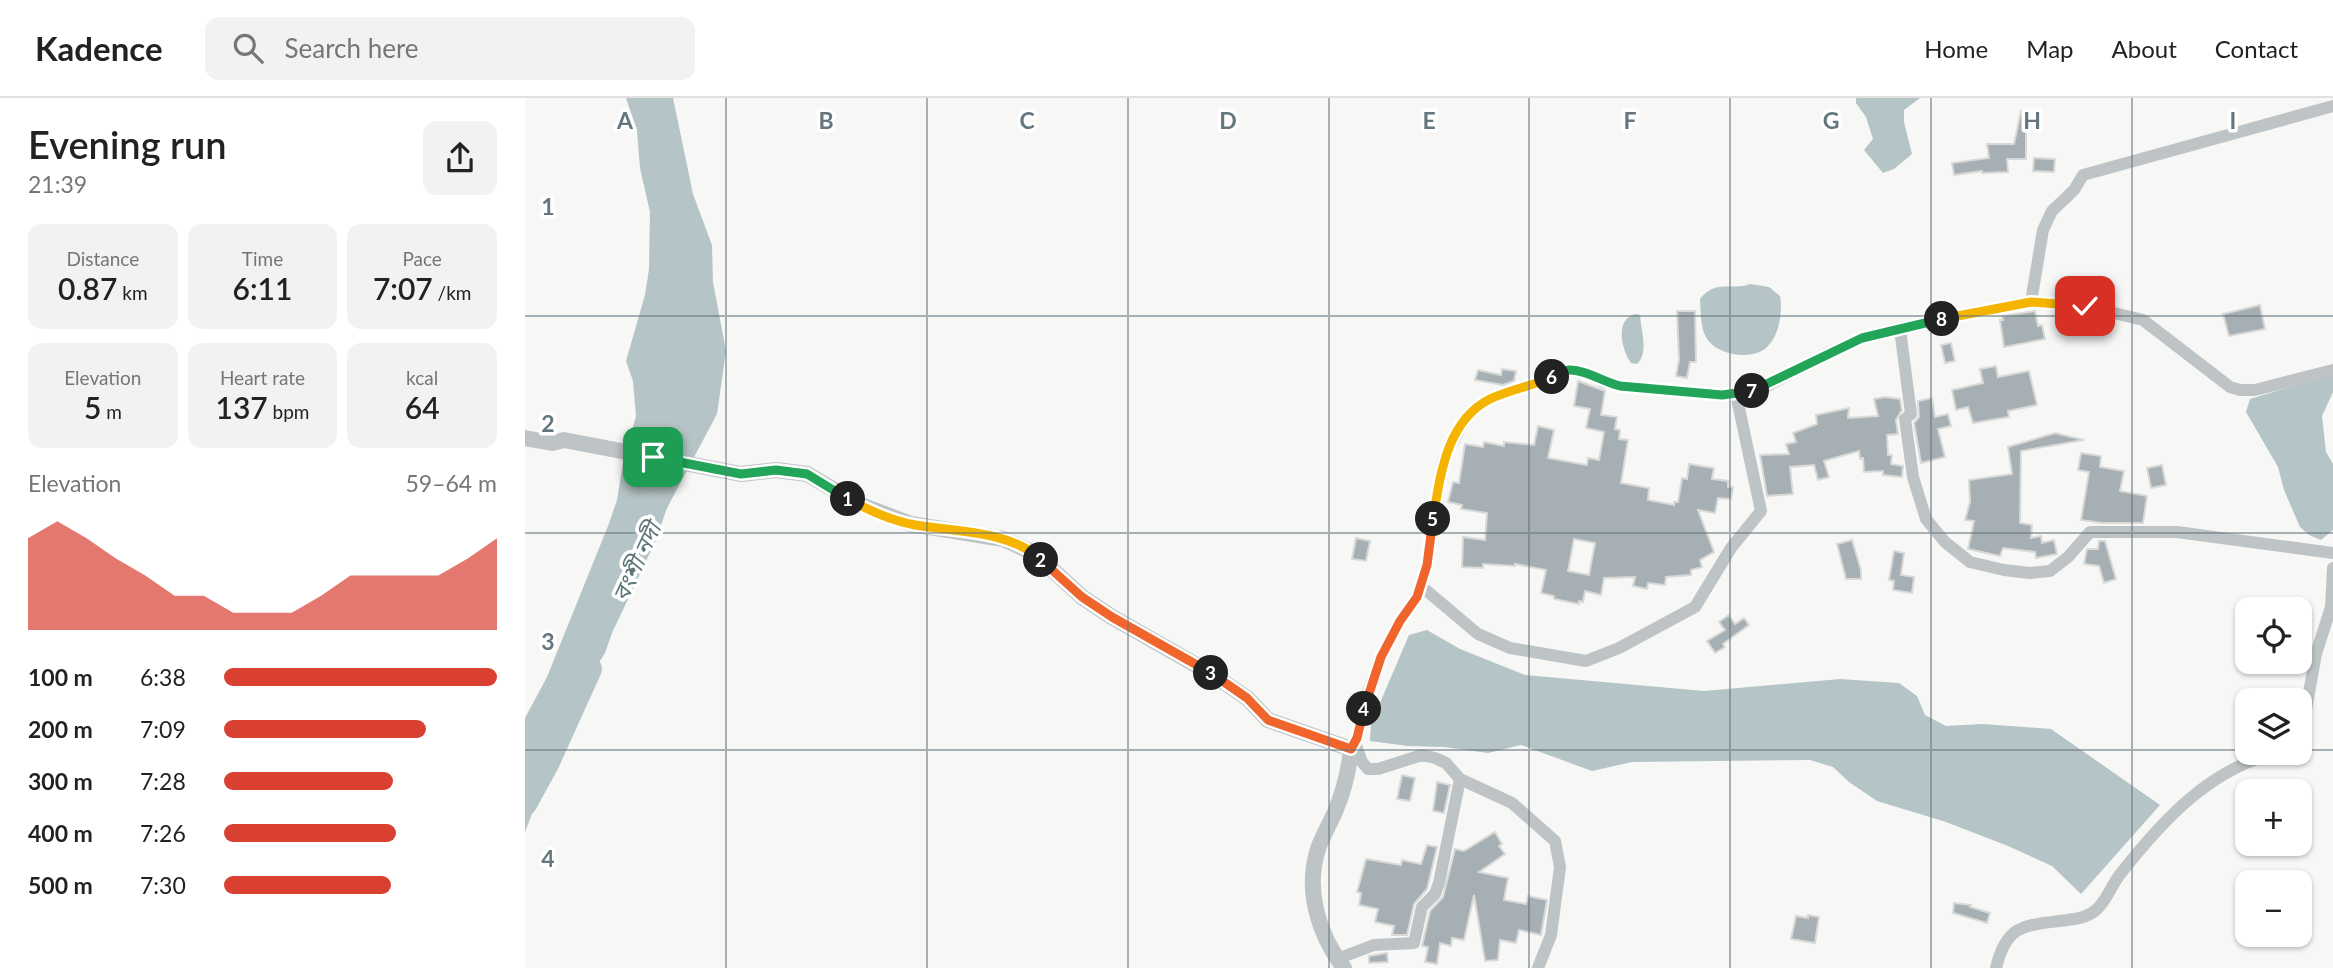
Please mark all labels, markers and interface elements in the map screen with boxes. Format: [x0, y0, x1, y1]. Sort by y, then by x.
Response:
search box [205, 17, 695, 80]
text: Kadence [35, 28, 163, 68]
icon: search [229, 29, 267, 67]
text: Search here [285, 32, 419, 64]
text: Home [1924, 34, 1988, 63]
text: Map [2026, 34, 2074, 63]
text: About [2112, 34, 2177, 63]
text: Contact [2215, 34, 2298, 63]
text: A [616, 106, 634, 134]
text: B [818, 106, 834, 134]
text: C [1019, 106, 1035, 134]
text: D [1219, 106, 1237, 134]
text: E [1422, 106, 1436, 134]
text: F [1623, 106, 1637, 134]
text: G [1823, 106, 1839, 134]
text: H [2023, 106, 2041, 134]
text: I [2230, 106, 2236, 134]
text: Evening run [28, 121, 227, 167]
button: share [423, 121, 497, 195]
text: 21:39 [28, 170, 87, 198]
text: 1 [541, 192, 555, 220]
text: Distance [66, 247, 139, 270]
text: Time [242, 247, 283, 270]
text: Pace [402, 247, 442, 270]
text: 0.87 [58, 270, 117, 306]
text: 6:11 [233, 270, 292, 306]
text: 7:07 [373, 270, 433, 306]
pin [2055, 276, 2115, 336]
text: km [117, 281, 148, 304]
text: /km [433, 281, 471, 304]
icon: check [2066, 287, 2104, 325]
pin: 8 [1925, 302, 1959, 336]
text: 8 [1936, 307, 1947, 330]
pin: 6 [1535, 360, 1569, 394]
text: 6 [1546, 365, 1557, 388]
text: Elevation [64, 366, 141, 389]
text: Heart rate [220, 366, 305, 389]
text: kcal [406, 366, 438, 389]
pin: 7 [1735, 374, 1769, 408]
text: 7 [1746, 379, 1757, 402]
text: 5 [84, 389, 101, 425]
text: 137 [216, 389, 268, 425]
text: 64 [405, 389, 440, 425]
text: m [101, 400, 122, 423]
text: bpm [268, 400, 309, 423]
text: 2 [541, 409, 555, 437]
pin [623, 427, 683, 487]
icon: arrive [634, 438, 672, 476]
text: Elevation [28, 469, 121, 497]
text: 59–64 m [405, 469, 497, 497]
pin: 1 [831, 482, 865, 516]
text: 1 [842, 487, 853, 510]
pin: 5 [1415, 502, 1451, 536]
text: 5 [1427, 507, 1438, 530]
water label: বংশী নদী [606, 514, 668, 605]
pin: 2 [1023, 542, 1059, 578]
text: 2 [1035, 548, 1046, 571]
map controls [2235, 597, 2312, 947]
button: locate [2235, 597, 2312, 674]
text: 3 [541, 627, 555, 655]
pin: 3 [1193, 656, 1229, 690]
text: 3 [1205, 661, 1216, 684]
text: 100 m [28, 663, 93, 691]
text: 6:38 [140, 663, 186, 691]
button: layers [2235, 688, 2312, 765]
pin: 4 [1347, 692, 1381, 726]
text: 4 [1358, 697, 1369, 720]
text: 200 m [28, 715, 93, 743]
text: 7:09 [140, 715, 186, 743]
text: 300 m [28, 767, 93, 795]
text: 7:28 [140, 767, 186, 795]
button: + [2235, 779, 2312, 856]
text: 400 m [28, 819, 93, 847]
text: 7:26 [140, 819, 186, 847]
text: 4 [541, 844, 555, 872]
button: − [2235, 870, 2312, 947]
text: 500 m [28, 871, 93, 899]
text: 7:30 [140, 871, 186, 899]

